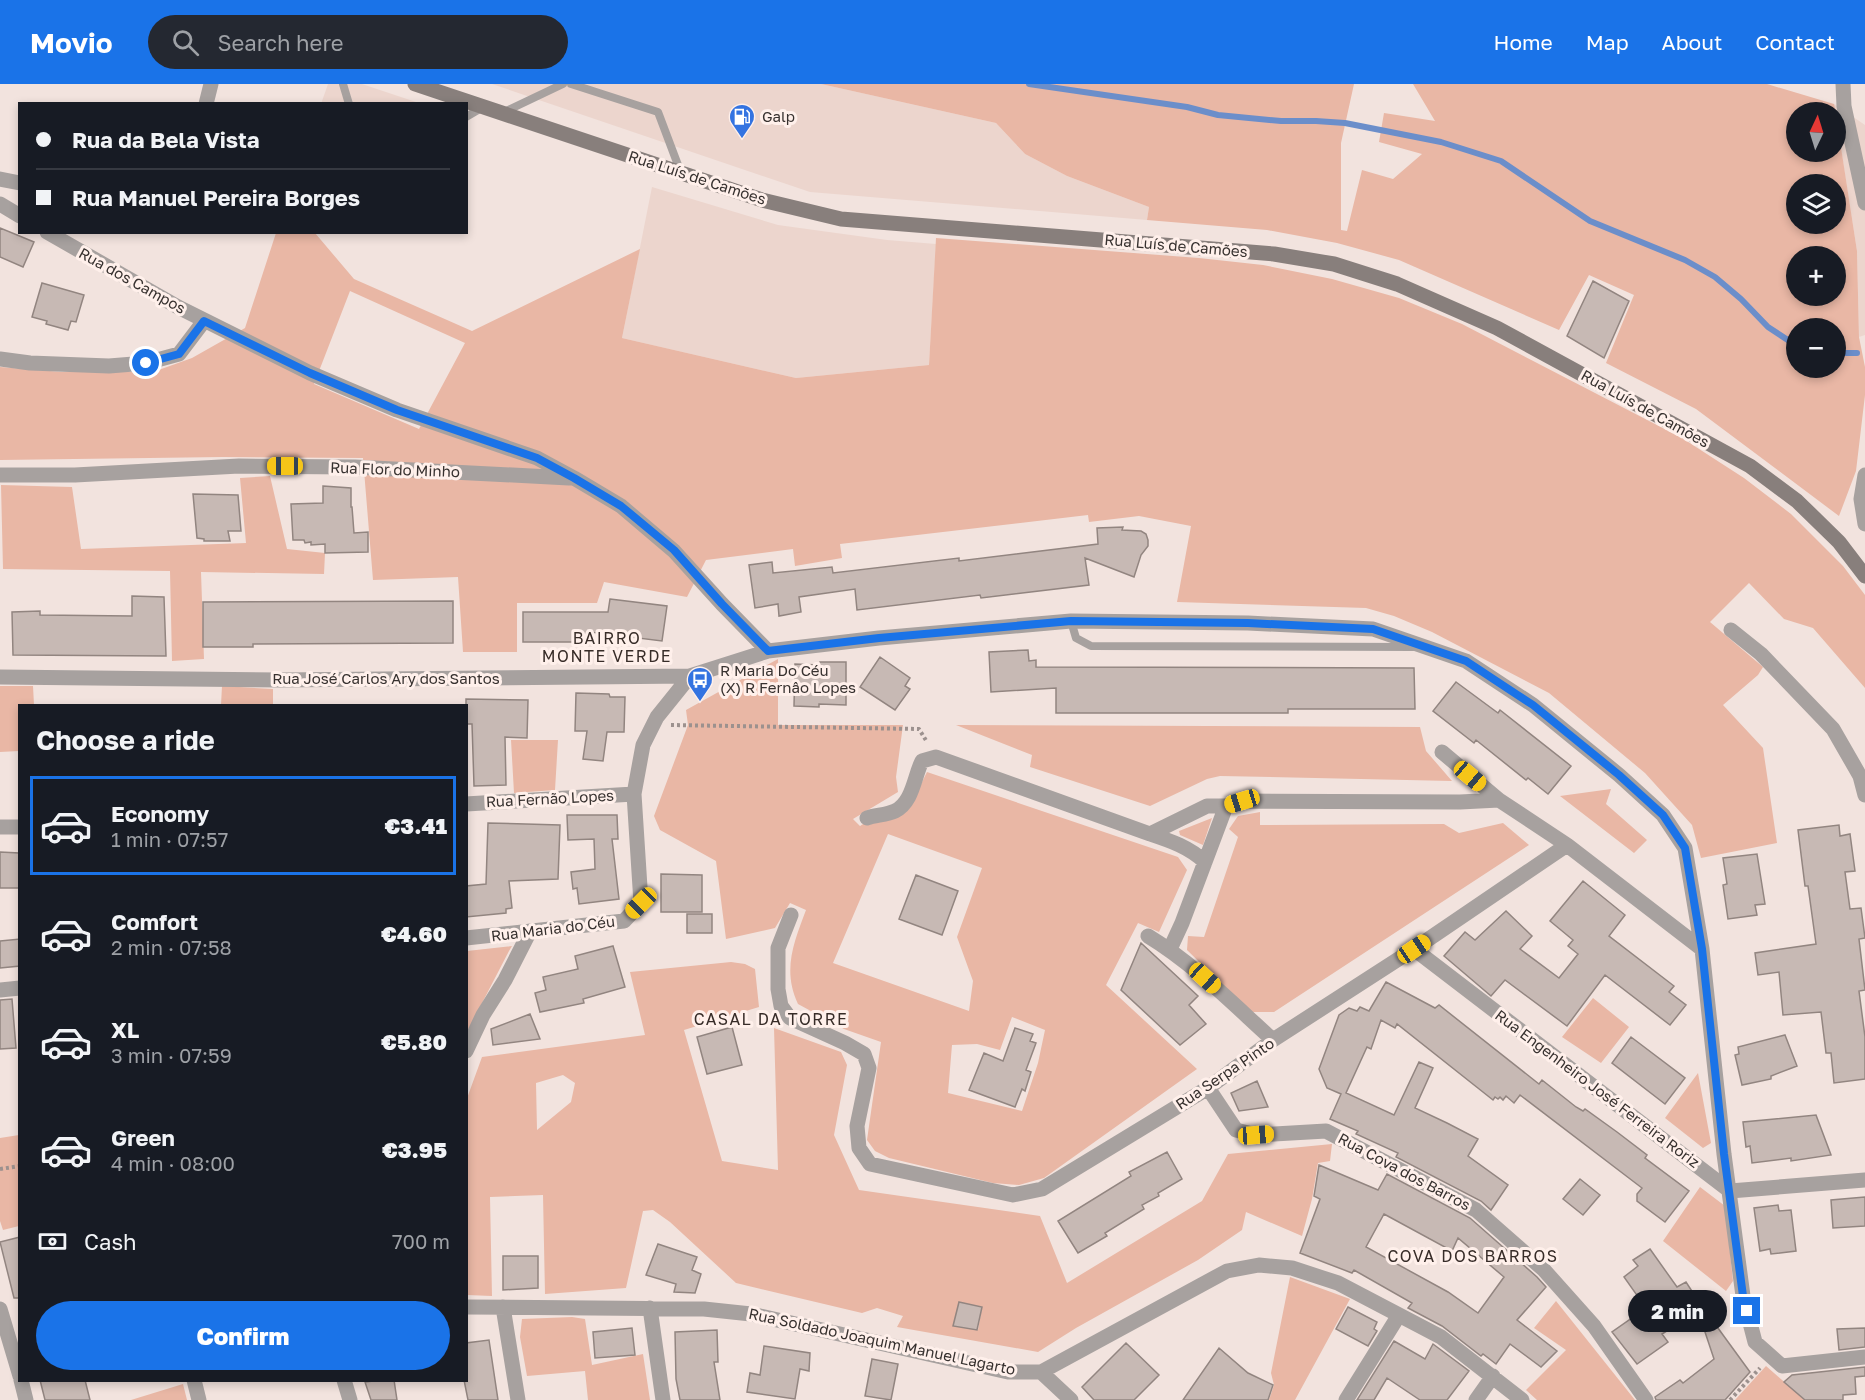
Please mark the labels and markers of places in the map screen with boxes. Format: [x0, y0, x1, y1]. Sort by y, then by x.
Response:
fuel station icon: Galp [727, 102, 757, 140]
place label: Galp [762, 107, 795, 125]
place label: R Maria Do Céu (X) R Fernâo Lopes [720, 661, 856, 696]
bus stop icon: R Maria Do Céu (X) R Fernâo Lopes [685, 665, 715, 703]

